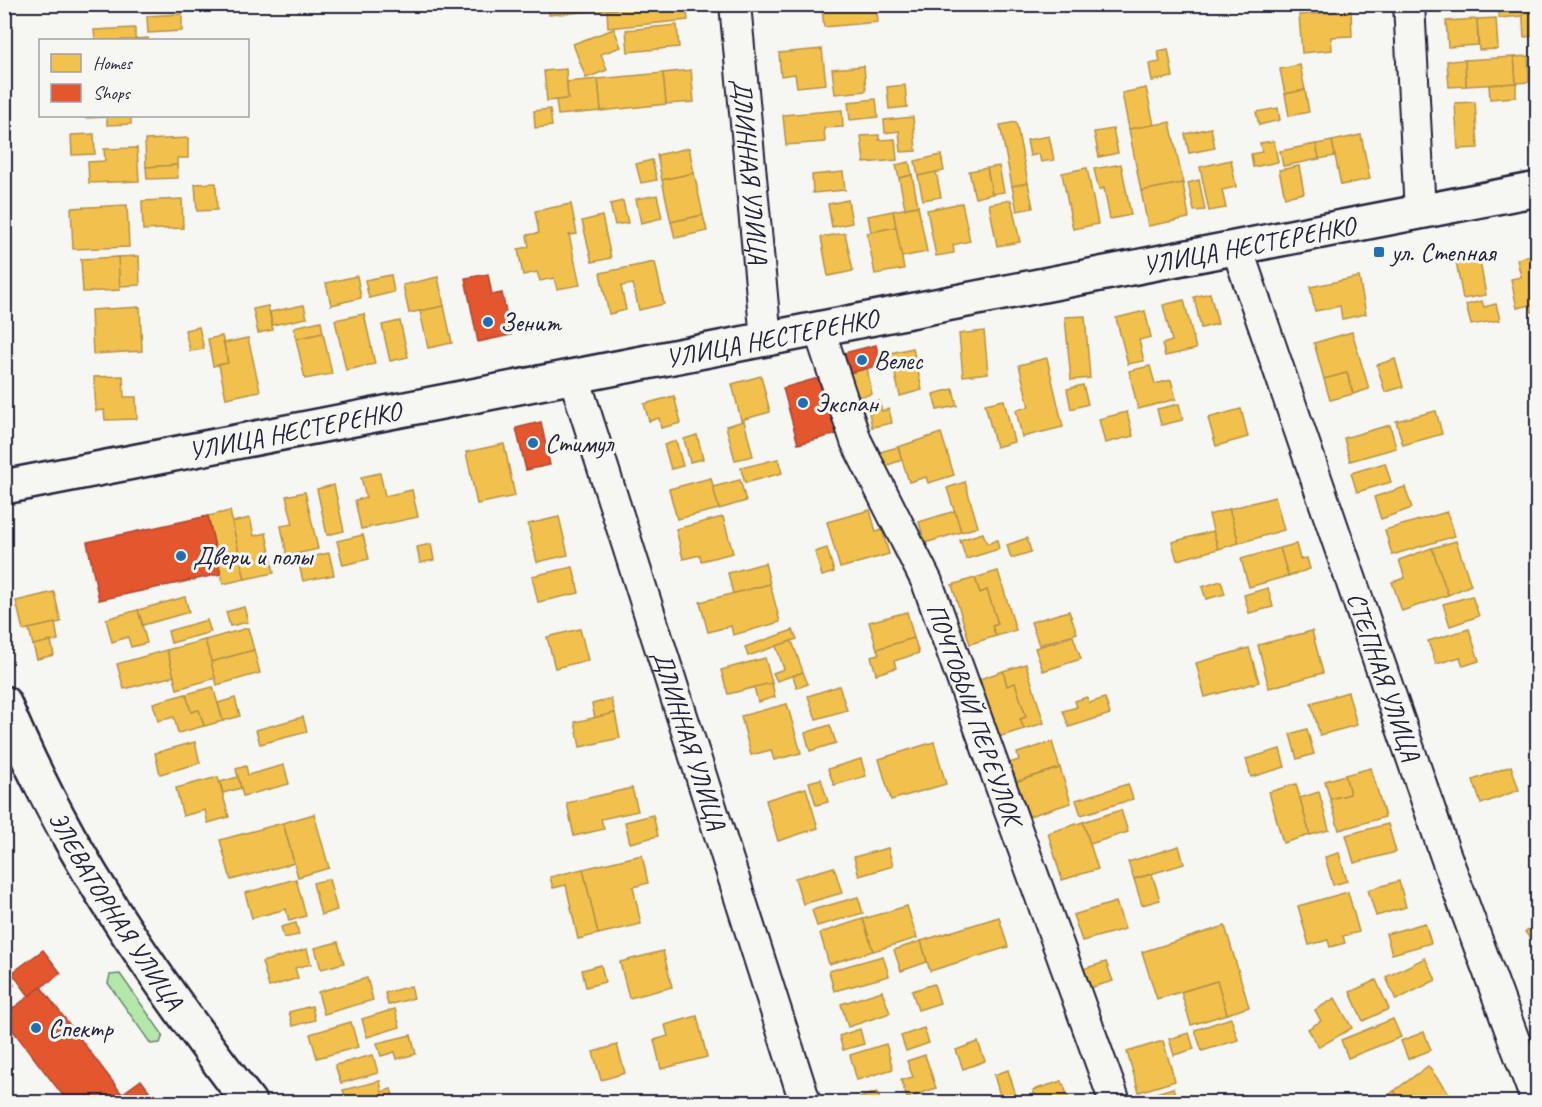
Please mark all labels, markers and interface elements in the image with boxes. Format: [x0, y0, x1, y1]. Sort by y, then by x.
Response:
legend [39, 39, 249, 117]
text: Homes [93, 52, 133, 74]
street label: ДЛИННАЯ УЛИЦА [725, 77, 776, 266]
text: Shops [93, 82, 132, 104]
street label: УЛИЦА НЕСТЕРЕНКО [1140, 208, 1361, 282]
place label: ул. Степная [1389, 236, 1497, 269]
marker: ул. Степная [1372, 245, 1386, 259]
street label: УЛИЦА НЕСТЕРЕНКО [663, 301, 884, 375]
place label: Зенит [500, 306, 563, 339]
marker: Зенит [481, 315, 495, 329]
place label: Велес [874, 344, 923, 377]
marker: Велес [855, 353, 869, 367]
place label: Экспан [815, 387, 879, 420]
street label: УЛИЦА НЕСТЕРЕНКО [186, 393, 407, 467]
marker: Экспан [796, 396, 810, 410]
place label: Стимул [545, 427, 615, 460]
marker: Стимул [526, 436, 540, 450]
place label: Двери и полы [193, 540, 315, 573]
marker: Двери и полы [174, 549, 188, 563]
street label: СТЕПНАЯ УЛИЦА [1340, 588, 1429, 766]
street label: ПОЧТОВЫЙ ПЕРЕУЛОК [920, 599, 1032, 834]
street label: ДЛИННАЯ УЛИЦА [646, 646, 734, 835]
street label: ЭЛЕВАТОРНАЯ УЛИЦА [42, 805, 192, 1016]
place label: Спектр [48, 1012, 114, 1045]
marker: Спектр [29, 1021, 43, 1035]

